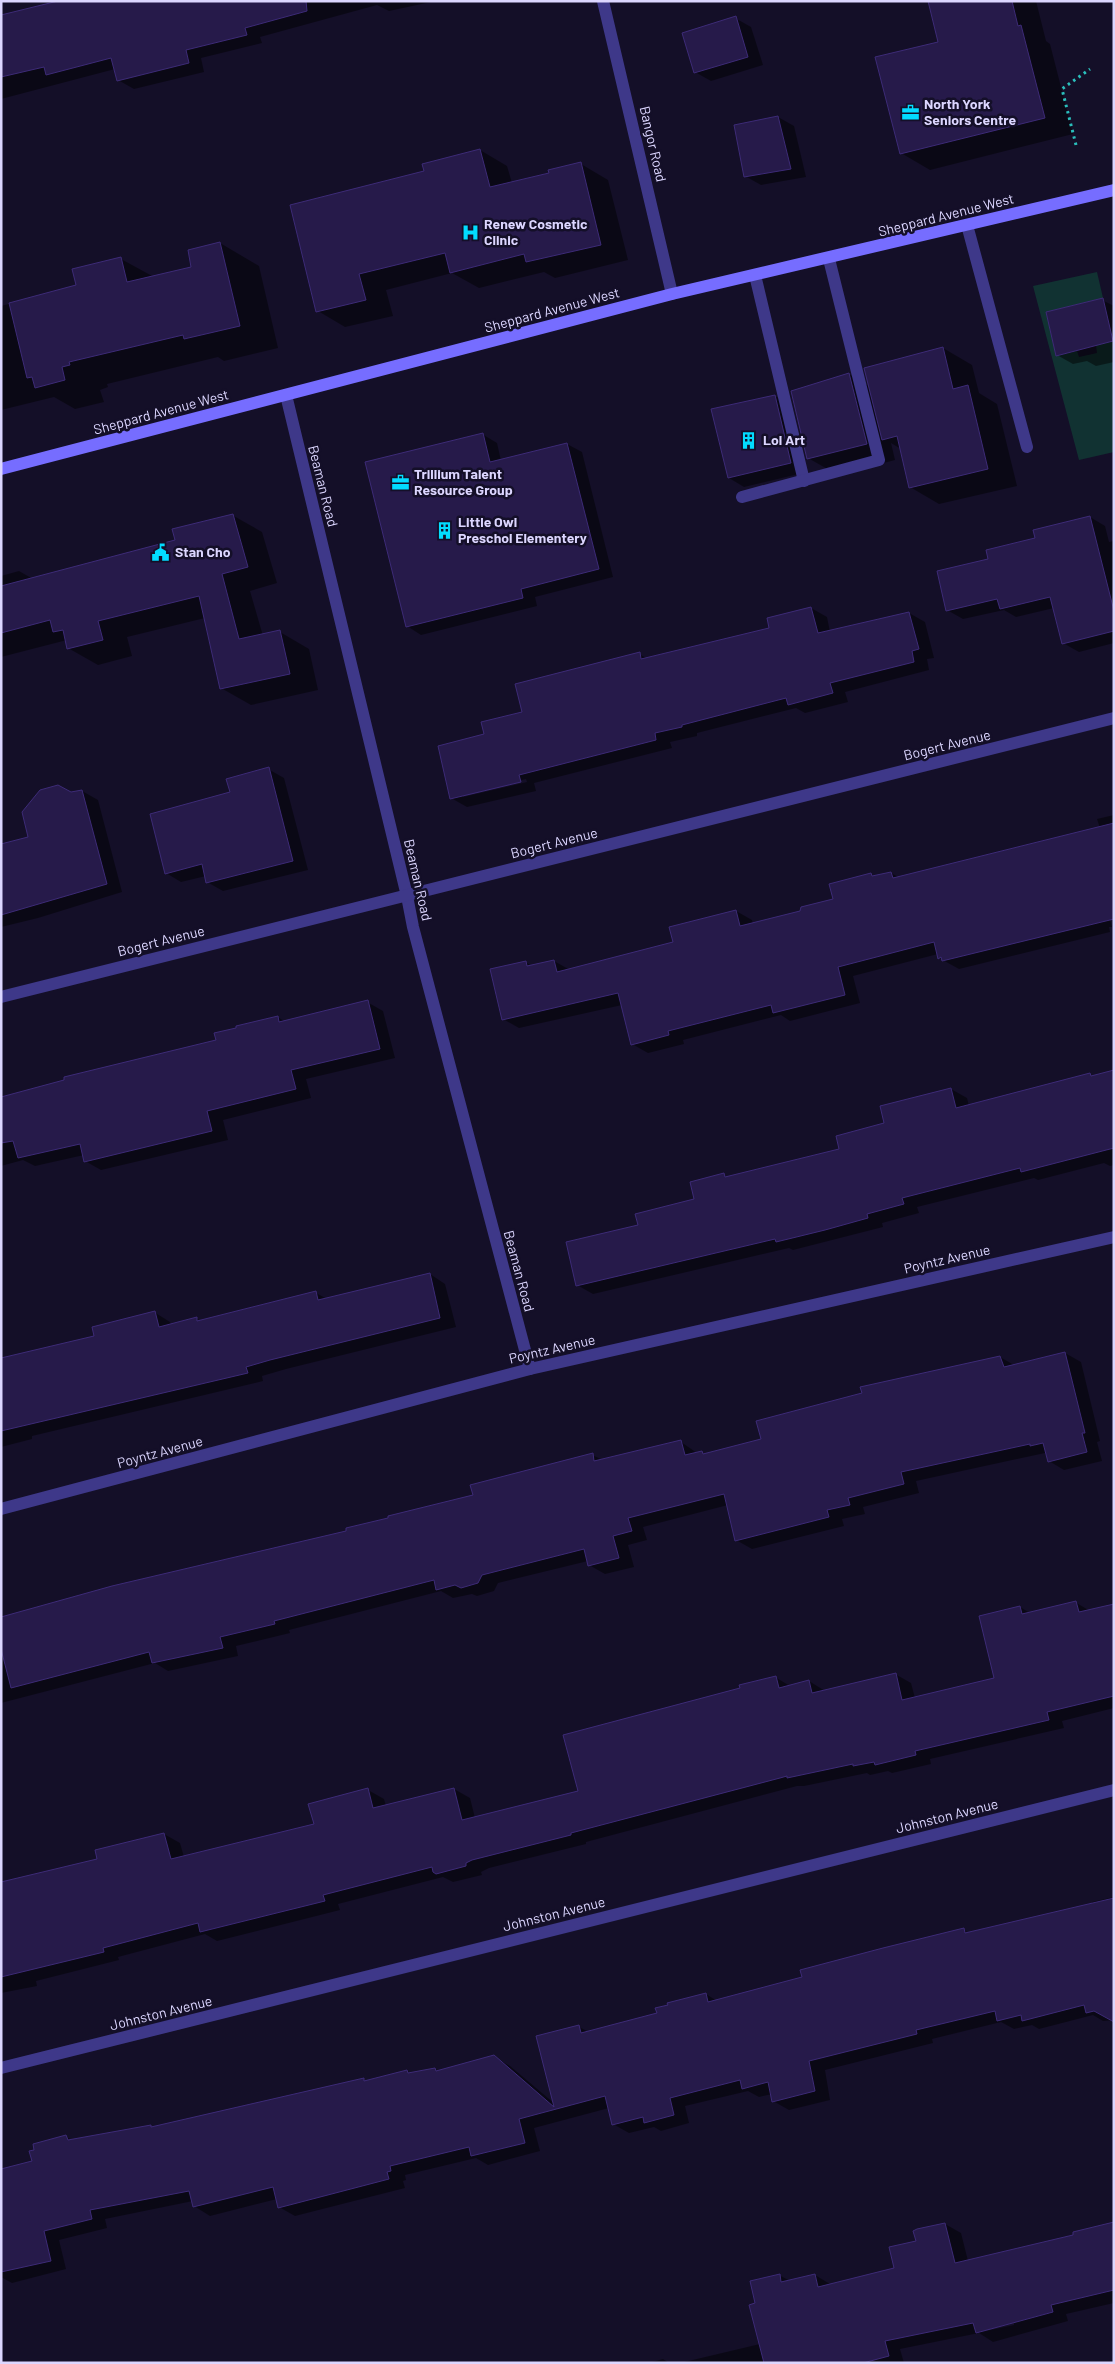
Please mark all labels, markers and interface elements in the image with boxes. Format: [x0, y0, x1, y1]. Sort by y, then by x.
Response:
place label: North York Seniors Centre [924, 95, 1016, 128]
office icon: North York Seniors Centre [900, 102, 920, 122]
street label: Bangor Road [637, 104, 670, 183]
street label: Sheppard Avenue West [876, 189, 1015, 240]
place label: Renew Cosmetic Clinic [484, 215, 588, 248]
hospital icon: Renew Cosmetic Clinic [460, 222, 480, 242]
street label: Sheppard Avenue West [482, 283, 621, 336]
street label: Sheppard Avenue West [91, 385, 230, 438]
building icon: Lol Art [739, 430, 759, 450]
place label: Lol Art [763, 431, 805, 448]
street label: Beaman Road [305, 443, 342, 528]
place label: Trillium Talent Resource Group [414, 465, 513, 498]
office icon: Trillium Talent Resource Group [390, 472, 410, 492]
place label: Little Owl Preschol Elementery [458, 513, 587, 546]
building icon: Little Owl Preschol Elementery [434, 520, 454, 540]
public building icon: Stan Cho [151, 542, 171, 562]
place label: Stan Cho [175, 543, 231, 560]
street label: Bogert Avenue [902, 725, 992, 764]
street label: Bogert Avenue [509, 823, 599, 862]
street label: Beaman Road [401, 837, 436, 922]
street label: Bogert Avenue [116, 921, 206, 960]
street label: Beaman Road [500, 1228, 538, 1313]
street label: Poyntz Avenue [902, 1240, 992, 1277]
street label: Poyntz Avenue [507, 1330, 597, 1367]
street label: Poyntz Avenue [115, 1432, 205, 1471]
street label: Johnston Avenue [894, 1795, 1000, 1836]
street label: Johnston Avenue [501, 1893, 607, 1934]
street label: Johnston Avenue [108, 1992, 214, 2033]

